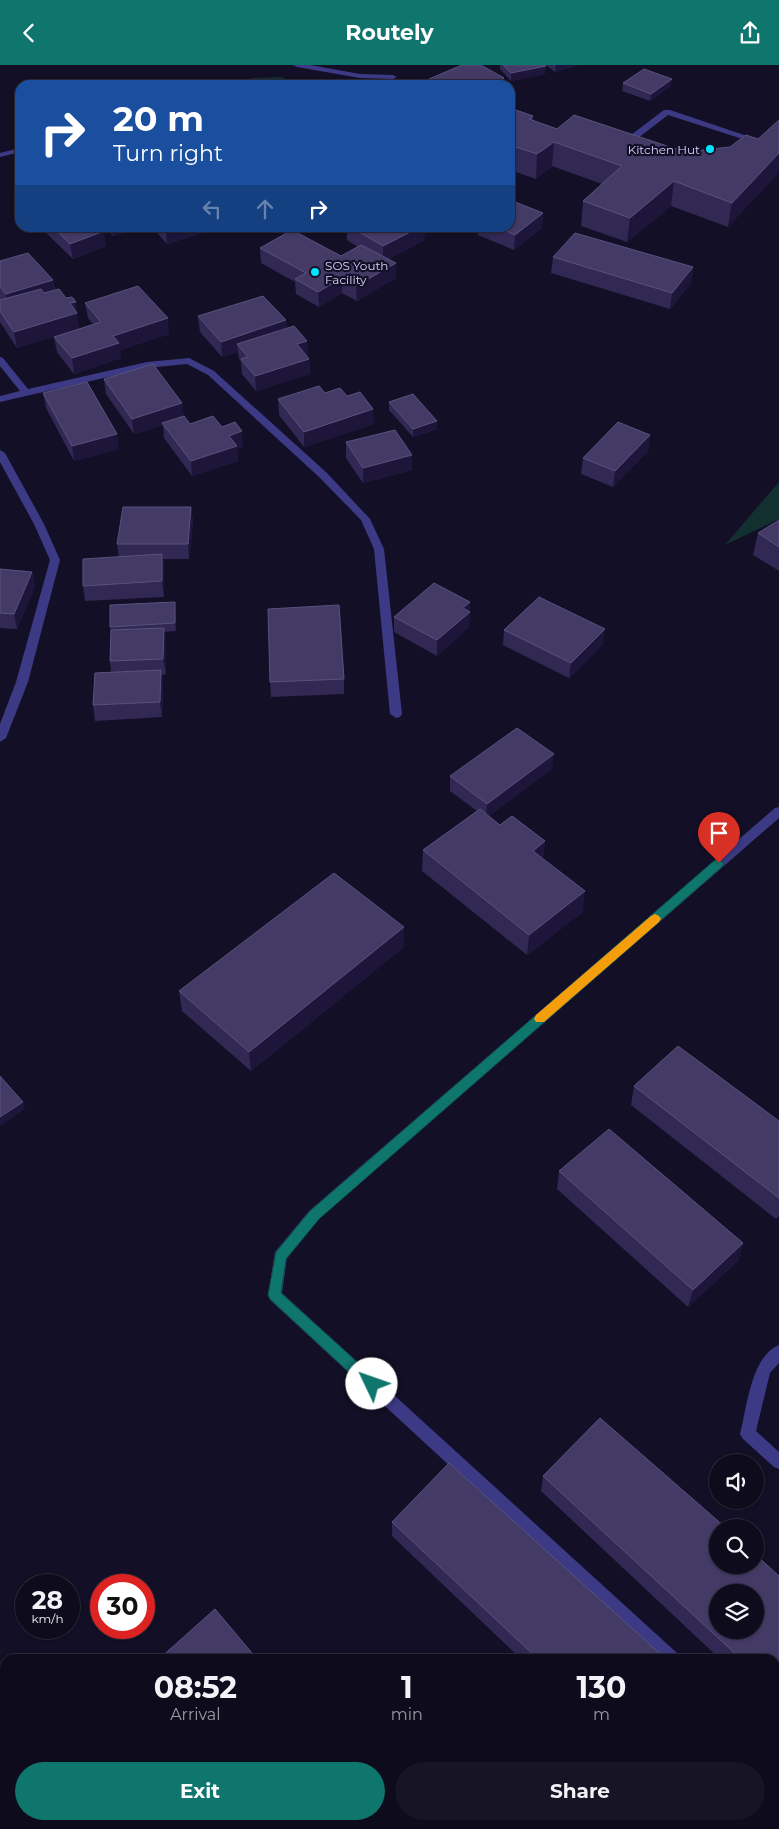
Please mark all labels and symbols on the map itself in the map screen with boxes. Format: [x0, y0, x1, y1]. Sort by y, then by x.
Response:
place label: Kitchen Hut [628, 142, 700, 157]
marker: Kitchen Hut [704, 143, 716, 155]
place label: SOS Youth Facility [325, 258, 388, 287]
marker: SOS Youth Facility [309, 266, 321, 278]
pin [698, 812, 740, 863]
position arrow [345, 1357, 397, 1409]
speed limit sign: 30 [90, 1574, 155, 1639]

